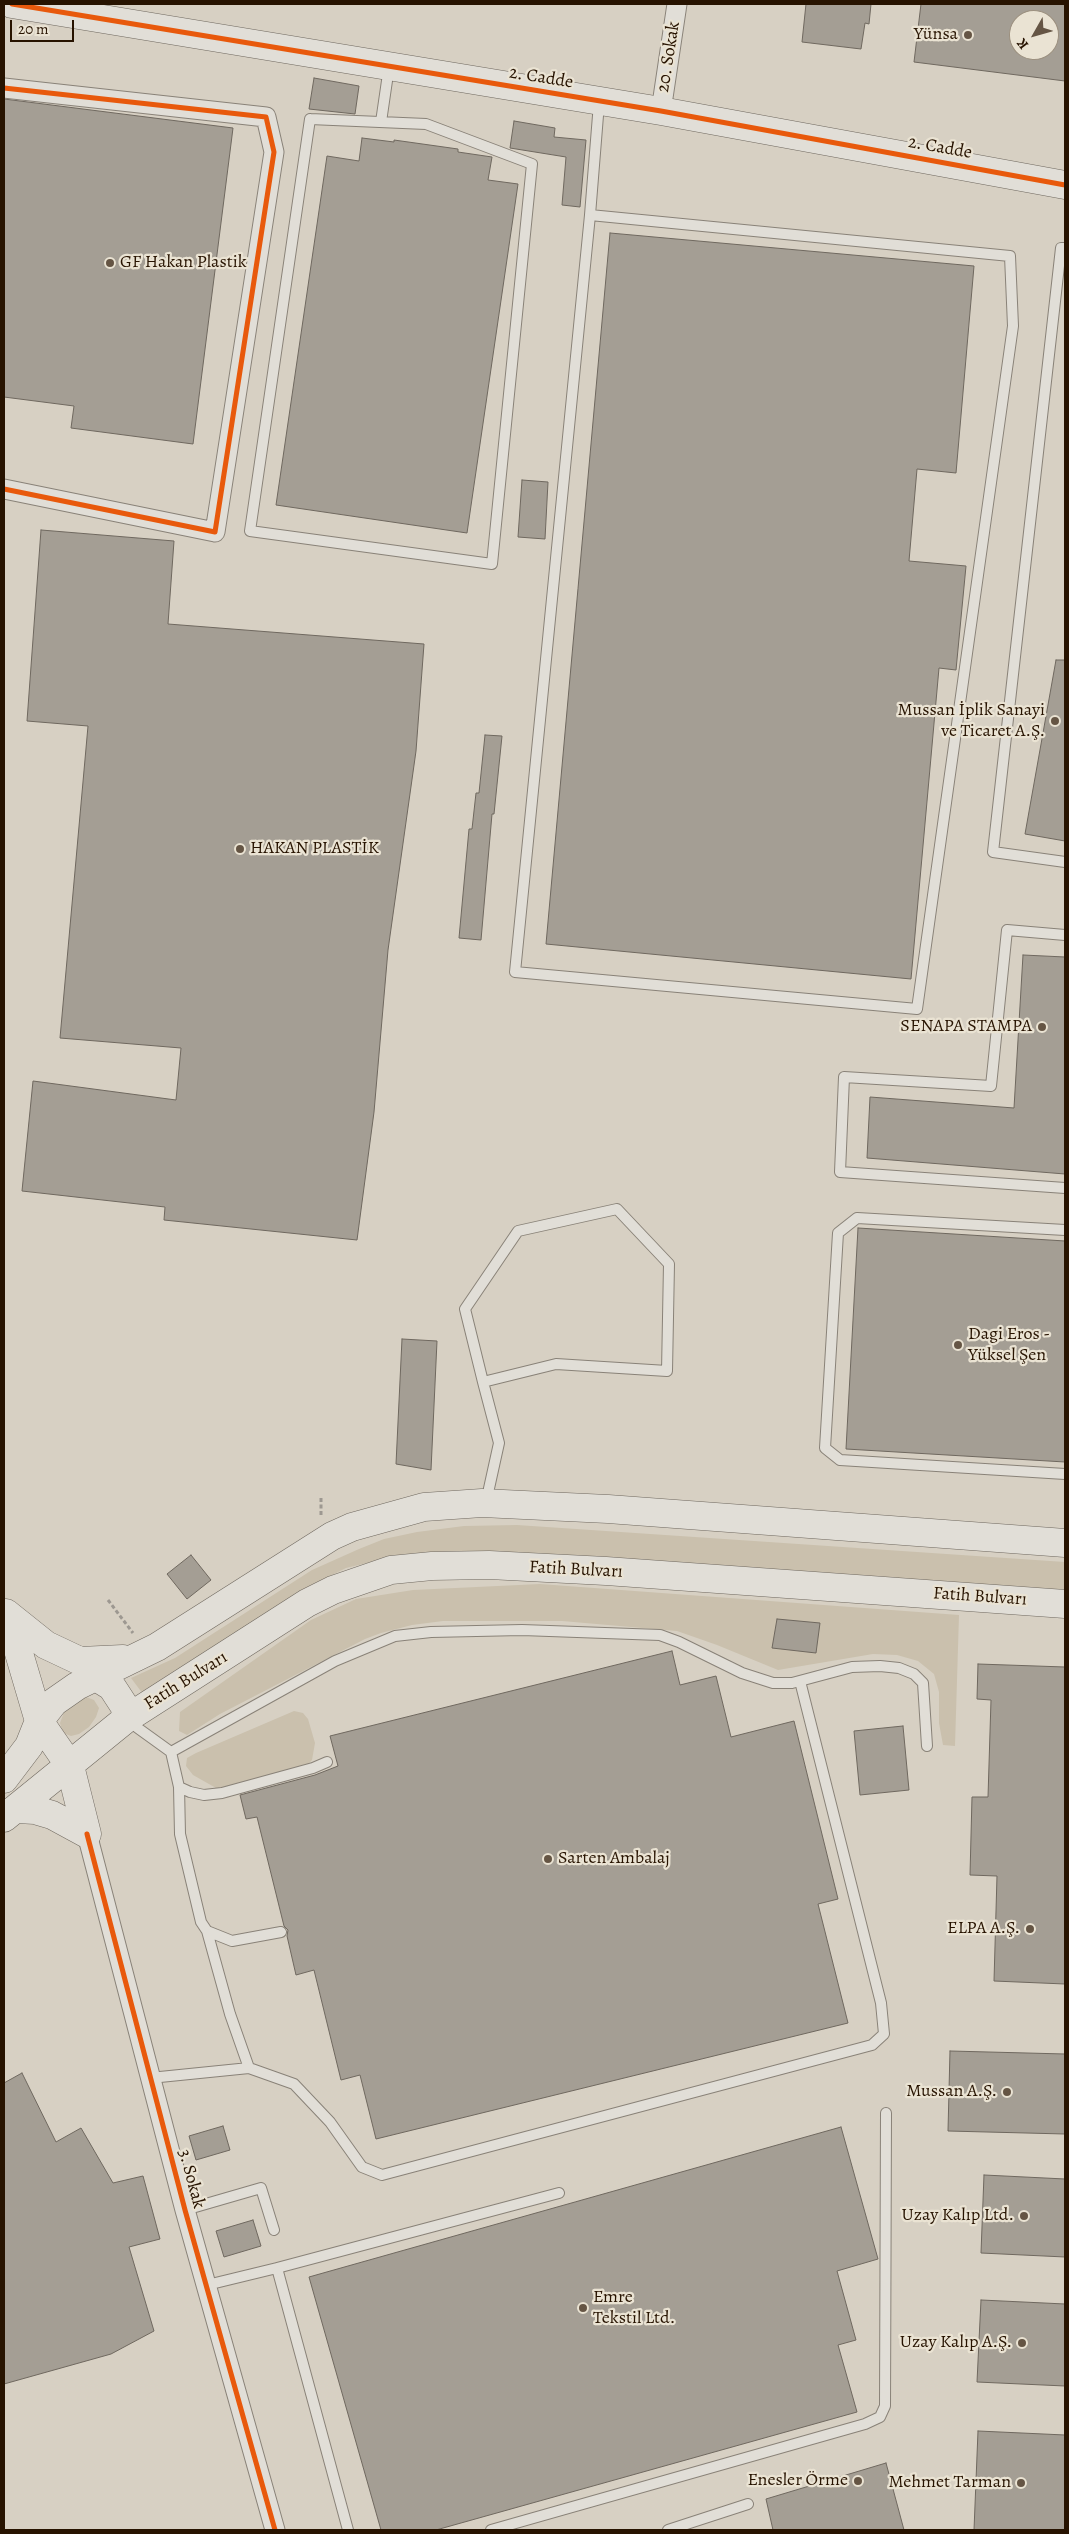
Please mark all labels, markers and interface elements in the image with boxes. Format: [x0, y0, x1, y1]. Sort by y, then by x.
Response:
scale bar [12, 10, 76, 42]
north arrow [1009, 10, 1059, 60]
text: 20 m [18, 19, 49, 39]
street label: 20. Sokak [653, 20, 685, 94]
place label: Yünsa [914, 24, 958, 46]
marker: Yünsa [962, 29, 974, 41]
text: K [1012, 34, 1033, 53]
street label: 2. Cadde [507, 62, 575, 94]
street label: 2. Cadde [906, 132, 974, 164]
place label: GF Hakan Plastik [120, 252, 247, 274]
marker: GF Hakan Plastik [104, 257, 116, 269]
place label: Mussan İplik Sanayi ve Ticaret A.Ş. [898, 700, 1045, 742]
marker: Mussan İplik Sanayi ve Ticaret A.Ş. [1049, 715, 1061, 727]
place label: HAKAN PLASTİK [250, 838, 379, 860]
marker: HAKAN PLASTİK [234, 843, 246, 855]
place label: SENAPA STAMPA [900, 1016, 1032, 1038]
marker: SENAPA STAMPA [1036, 1021, 1048, 1033]
place label: Dagi Eros - Yüksel Şen [968, 1324, 1050, 1366]
marker: Dagi Eros - Yüksel Şen [952, 1339, 964, 1351]
street label: Fatih Bulvarı [529, 1557, 623, 1583]
street label: Fatih Bulvarı [932, 1583, 1028, 1611]
street label: Fatih Bulvarı [140, 1647, 232, 1715]
place label: Sarten Ambalaj [558, 1848, 670, 1870]
marker: Sarten Ambalaj [542, 1853, 554, 1865]
place label: ELPA A.Ş. [947, 1918, 1020, 1940]
marker: ELPA A.Ş. [1024, 1923, 1036, 1935]
place label: Mussan A.Ş. [906, 2081, 997, 2103]
marker: Mussan A.Ş. [1001, 2086, 1013, 2098]
street label: 3. Sokak [173, 2147, 209, 2211]
place label: Uzay Kalıp Ltd. [902, 2205, 1014, 2227]
marker: Uzay Kalıp Ltd. [1018, 2210, 1030, 2222]
place label: Emre Tekstil Ltd. [593, 2287, 675, 2330]
marker: Emre Tekstil Ltd. [577, 2302, 589, 2314]
place label: Uzay Kalıp A.Ş. [900, 2332, 1012, 2354]
marker: Uzay Kalıp A.Ş. [1016, 2337, 1028, 2349]
place label: Enesler Örme [747, 2470, 848, 2492]
place label: Mehmet Tarman [888, 2472, 1011, 2494]
marker: Enesler Örme [852, 2475, 864, 2487]
marker: Mehmet Tarman [1015, 2477, 1027, 2489]

